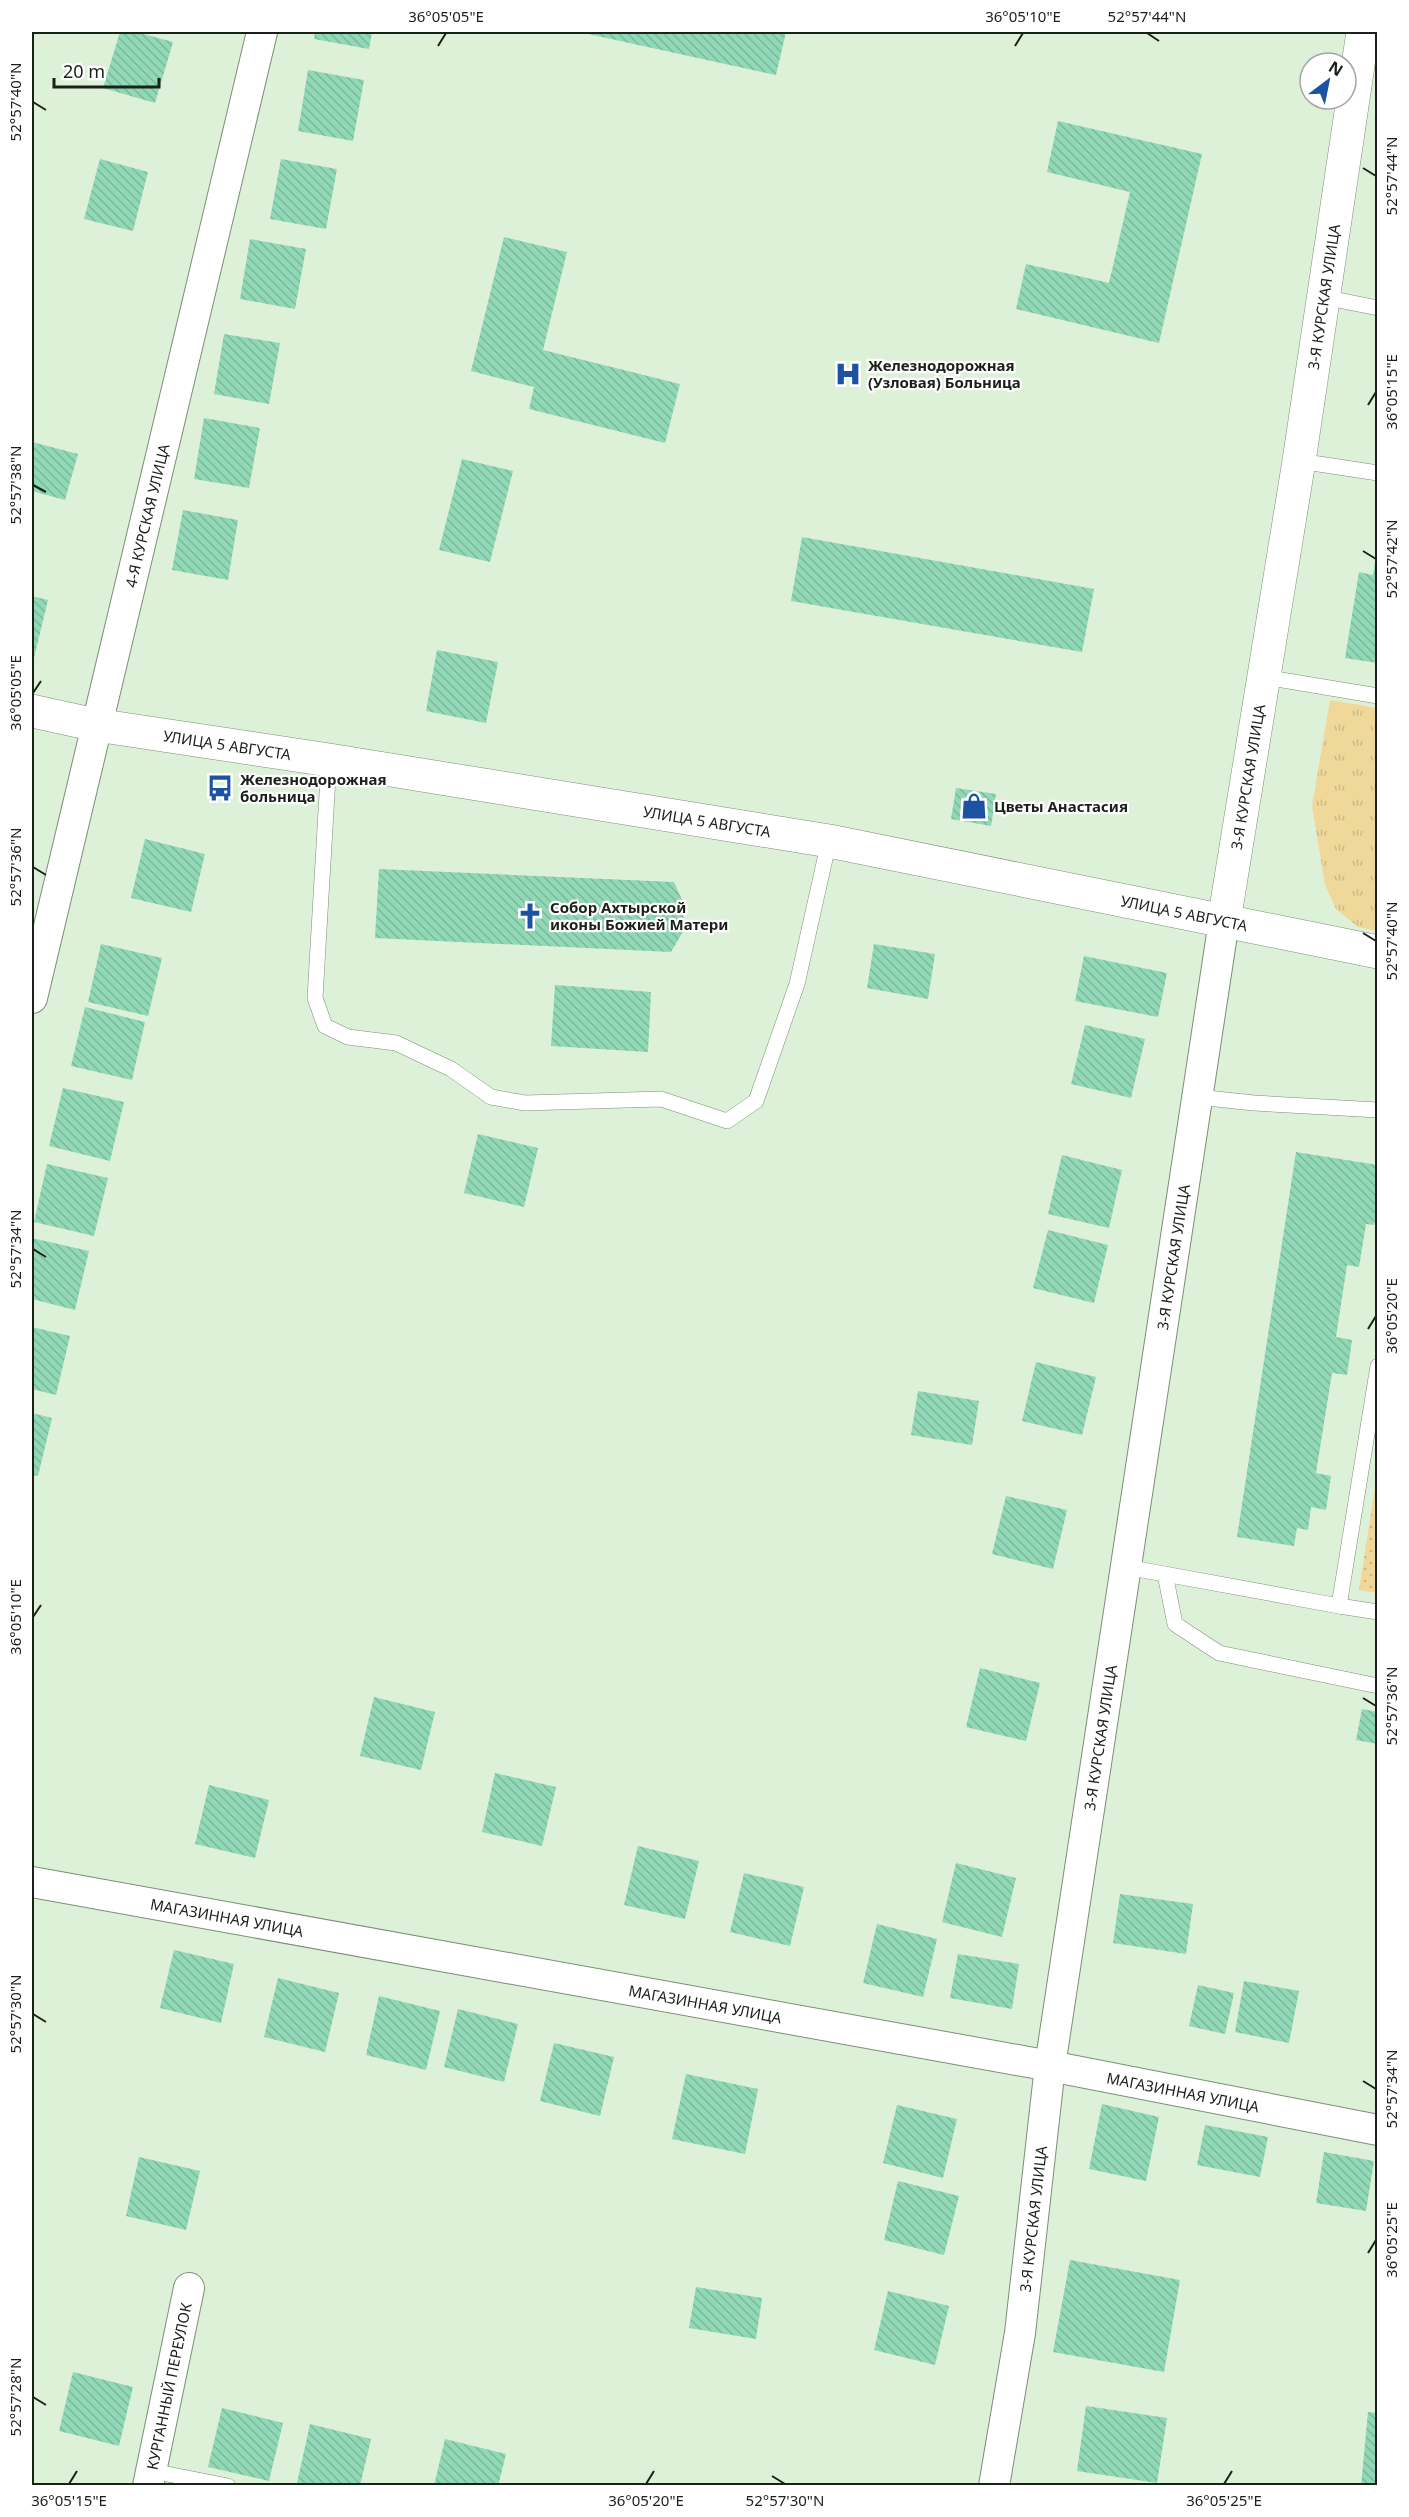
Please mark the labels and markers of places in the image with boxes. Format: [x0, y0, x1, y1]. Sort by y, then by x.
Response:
place label: Железнодорожная (Узловая) Больница [868, 355, 1021, 392]
hospital icon: Железнодорожная (Узловая) Больница [833, 359, 863, 389]
place label: Железнодорожная больница [240, 769, 387, 806]
bus stop icon: Железнодорожная больница [205, 773, 235, 803]
shop icon: Цветы Анастасия [959, 791, 989, 821]
place label: Цветы Анастасия [994, 796, 1128, 816]
place label: Собор Ахтырской иконы Божией Матери [550, 897, 728, 934]
church icon: Собор Ахтырской иконы Божией Матери [515, 901, 545, 931]

